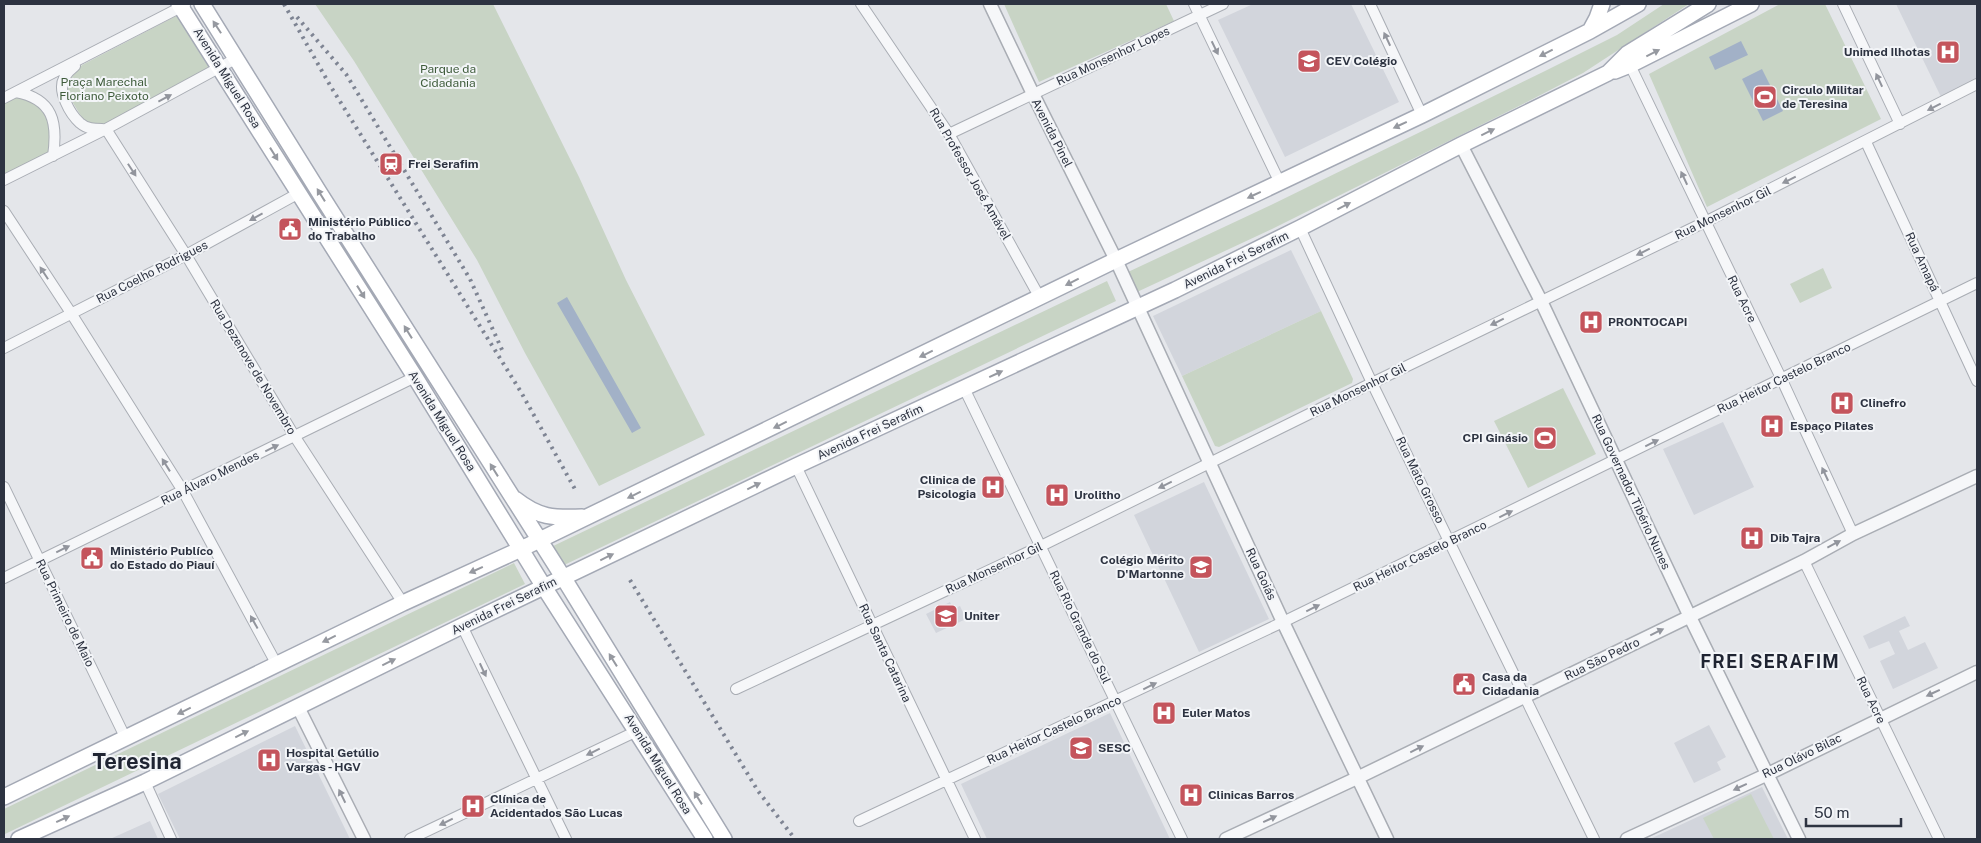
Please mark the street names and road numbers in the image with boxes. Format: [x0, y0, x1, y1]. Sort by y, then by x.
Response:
street label: Rua Monsenhor Lopes [1054, 24, 1172, 88]
street label: Avenida Miguel Rosa [190, 25, 264, 131]
street label: Avenida Pinel [1029, 96, 1075, 170]
street label: Rua Professor José Amável [926, 106, 1014, 243]
street label: Rua Monsenhor Gil [1673, 183, 1774, 242]
street label: Avenida Frei Serafim [1181, 228, 1291, 292]
street label: Rua Amapá [1902, 230, 1942, 294]
street label: Rua Coelho Rodrigues [94, 238, 210, 306]
street label: Rua Acre [1725, 273, 1759, 325]
street label: Rua Dezenove de Novembro [207, 297, 299, 437]
street label: Rua Heitor Castelo Branco [1715, 339, 1853, 416]
street label: Rua Monsenhor Gil [1308, 360, 1409, 419]
street label: Avenida Miguel Rosa [405, 368, 479, 474]
street label: Avenida Frei Serafim [815, 401, 925, 463]
street label: Rua Governador Tibério Nunes [1589, 412, 1673, 572]
street label: Rua Mato Grosso [1393, 434, 1447, 526]
street label: Rua Álvaro Mendes [159, 448, 261, 508]
street label: Rua Heitor Castelo Branco [1351, 517, 1489, 594]
street label: Rua Monsenhor Gil [943, 539, 1045, 597]
street label: Rua Goiás [1243, 546, 1279, 602]
street label: Rua Primeiro de Maio [33, 557, 97, 669]
street label: Rua Rio Grande do Sul [1046, 568, 1114, 686]
street label: Avenida Frei Serafim [449, 574, 559, 638]
street label: Rua Santa Catarina [856, 601, 914, 705]
street label: Rua São Pedro [1562, 635, 1642, 683]
street label: Rua Acre [1854, 674, 1888, 726]
street label: Rua Heitor Castelo Branco [985, 693, 1124, 767]
street label: Avenida Miguel Rosa [621, 711, 695, 817]
street label: Rua Olávo Bilac [1760, 731, 1844, 781]

